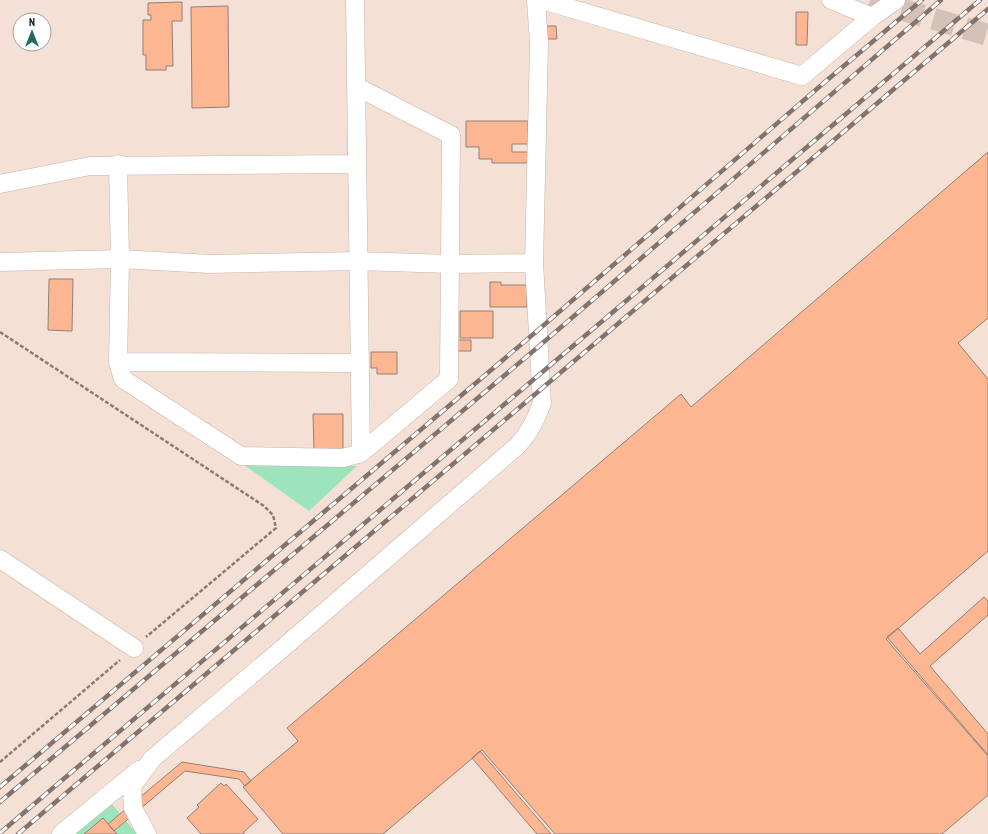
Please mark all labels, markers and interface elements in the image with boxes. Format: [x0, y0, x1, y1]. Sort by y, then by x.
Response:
north arrow [12, 12, 52, 52]
text: N [29, 15, 35, 29]

